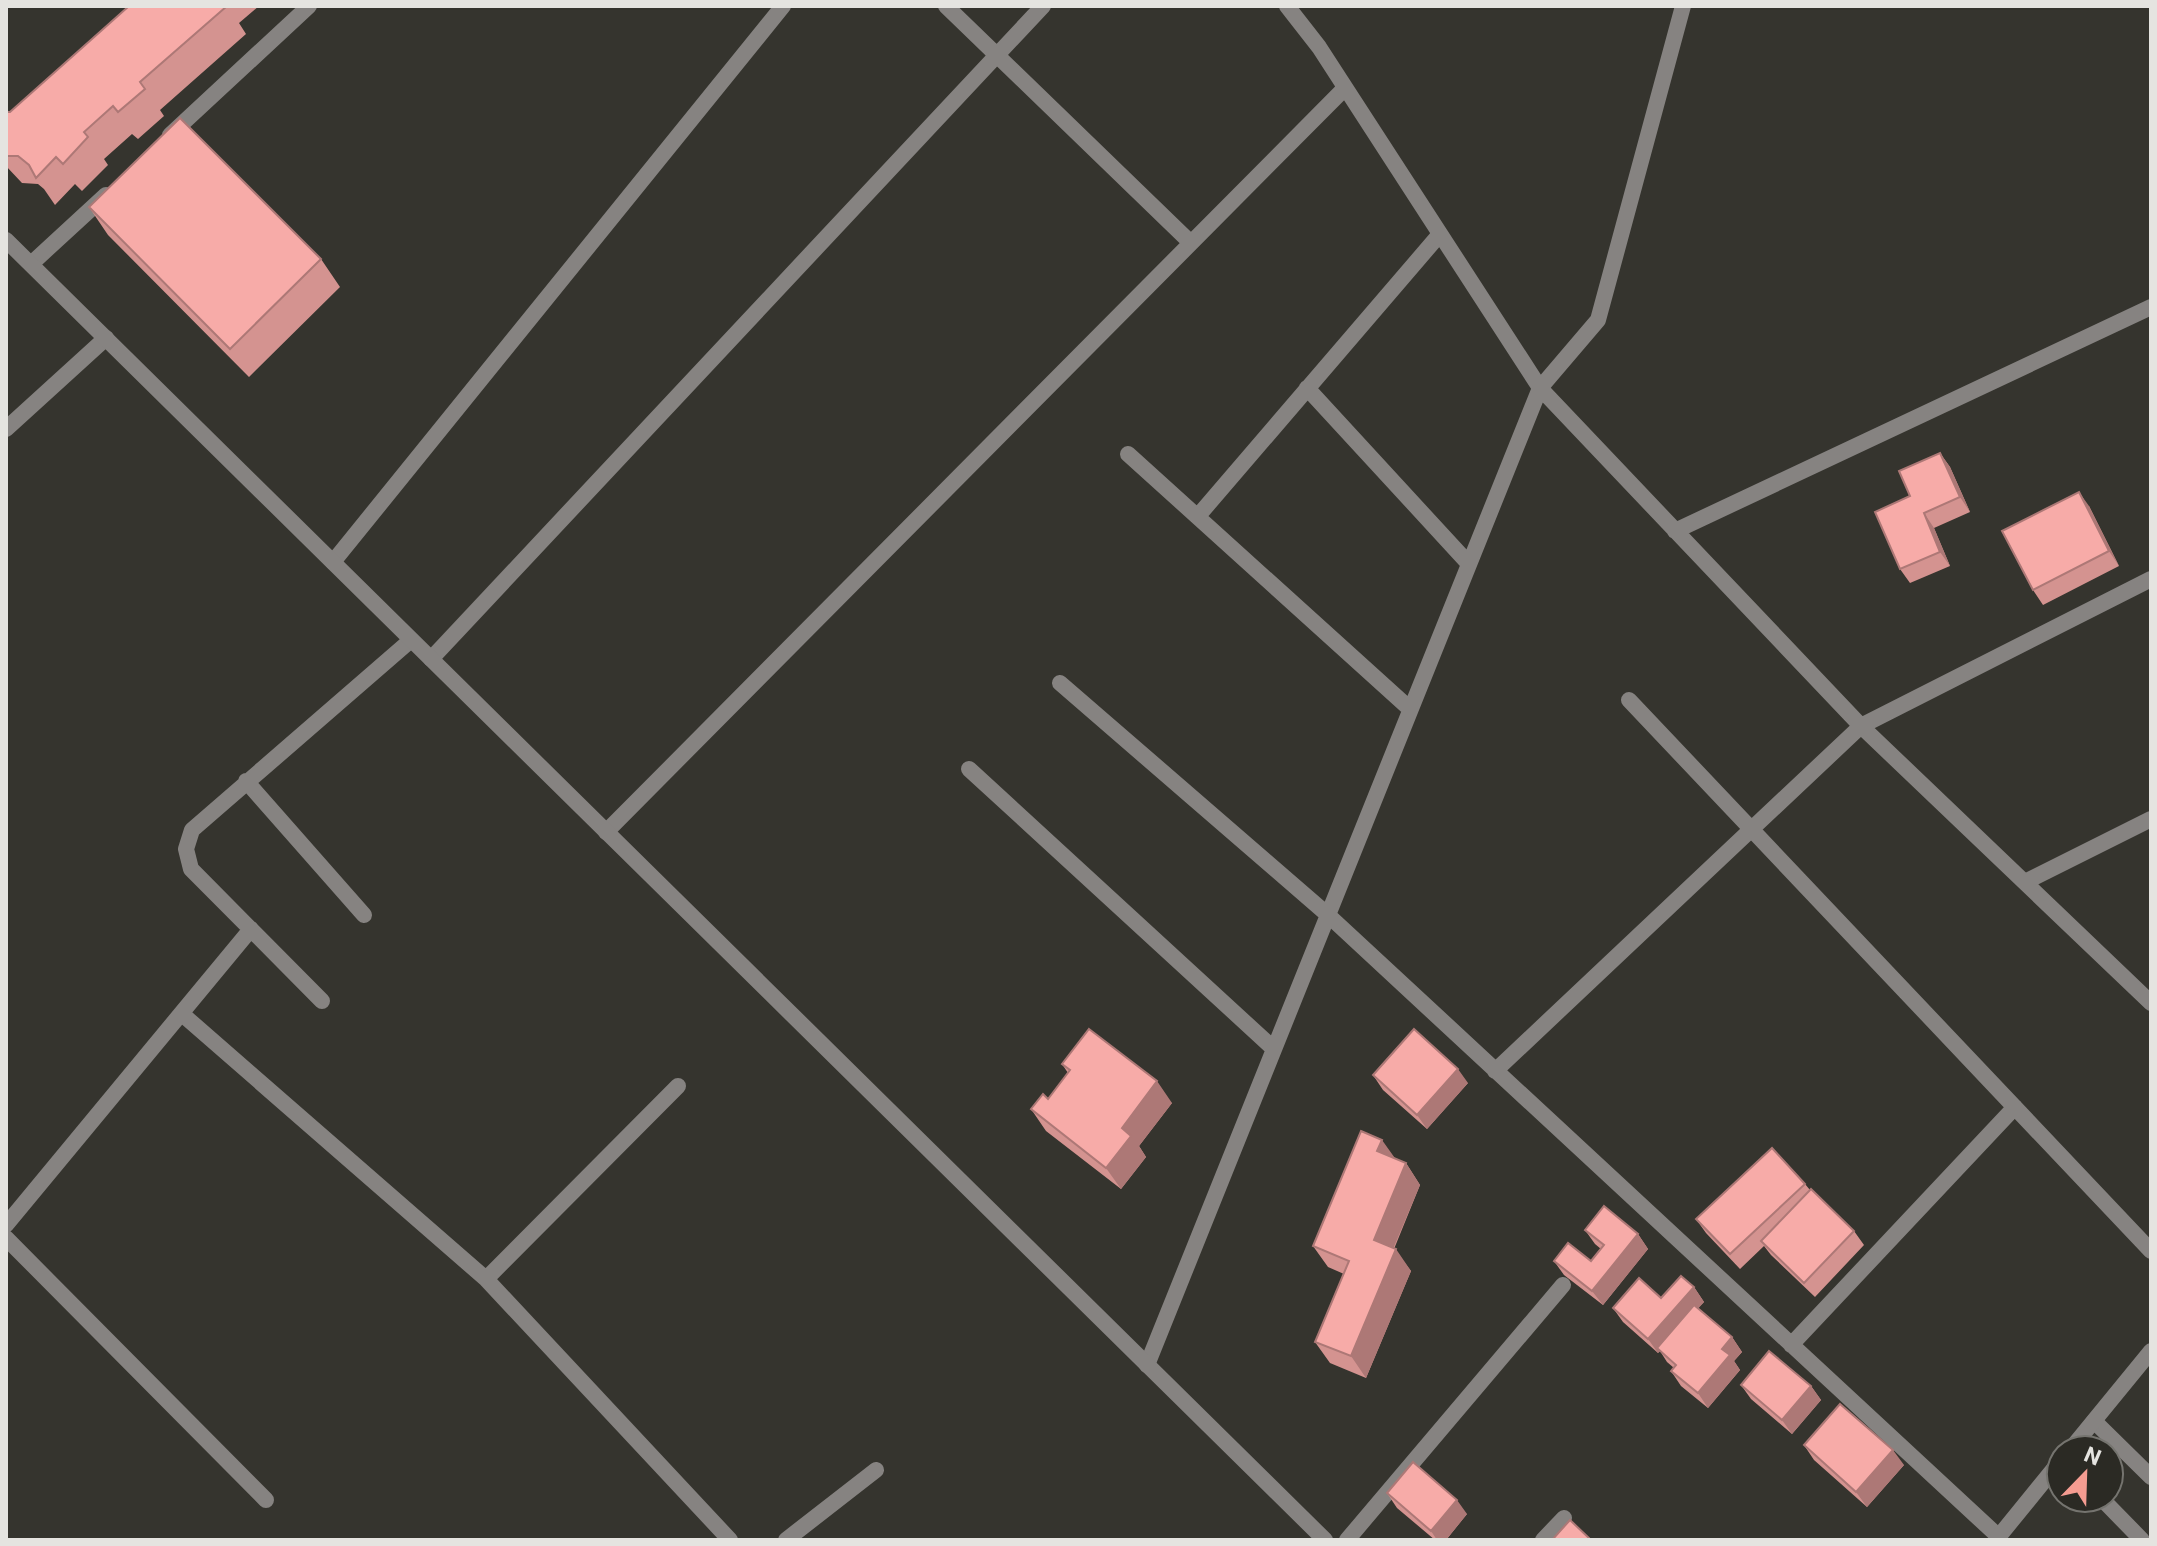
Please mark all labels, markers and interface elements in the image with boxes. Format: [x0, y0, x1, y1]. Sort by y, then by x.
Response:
north arrow [2045, 1434, 2125, 1514]
text: N [2081, 1442, 2105, 1471]

